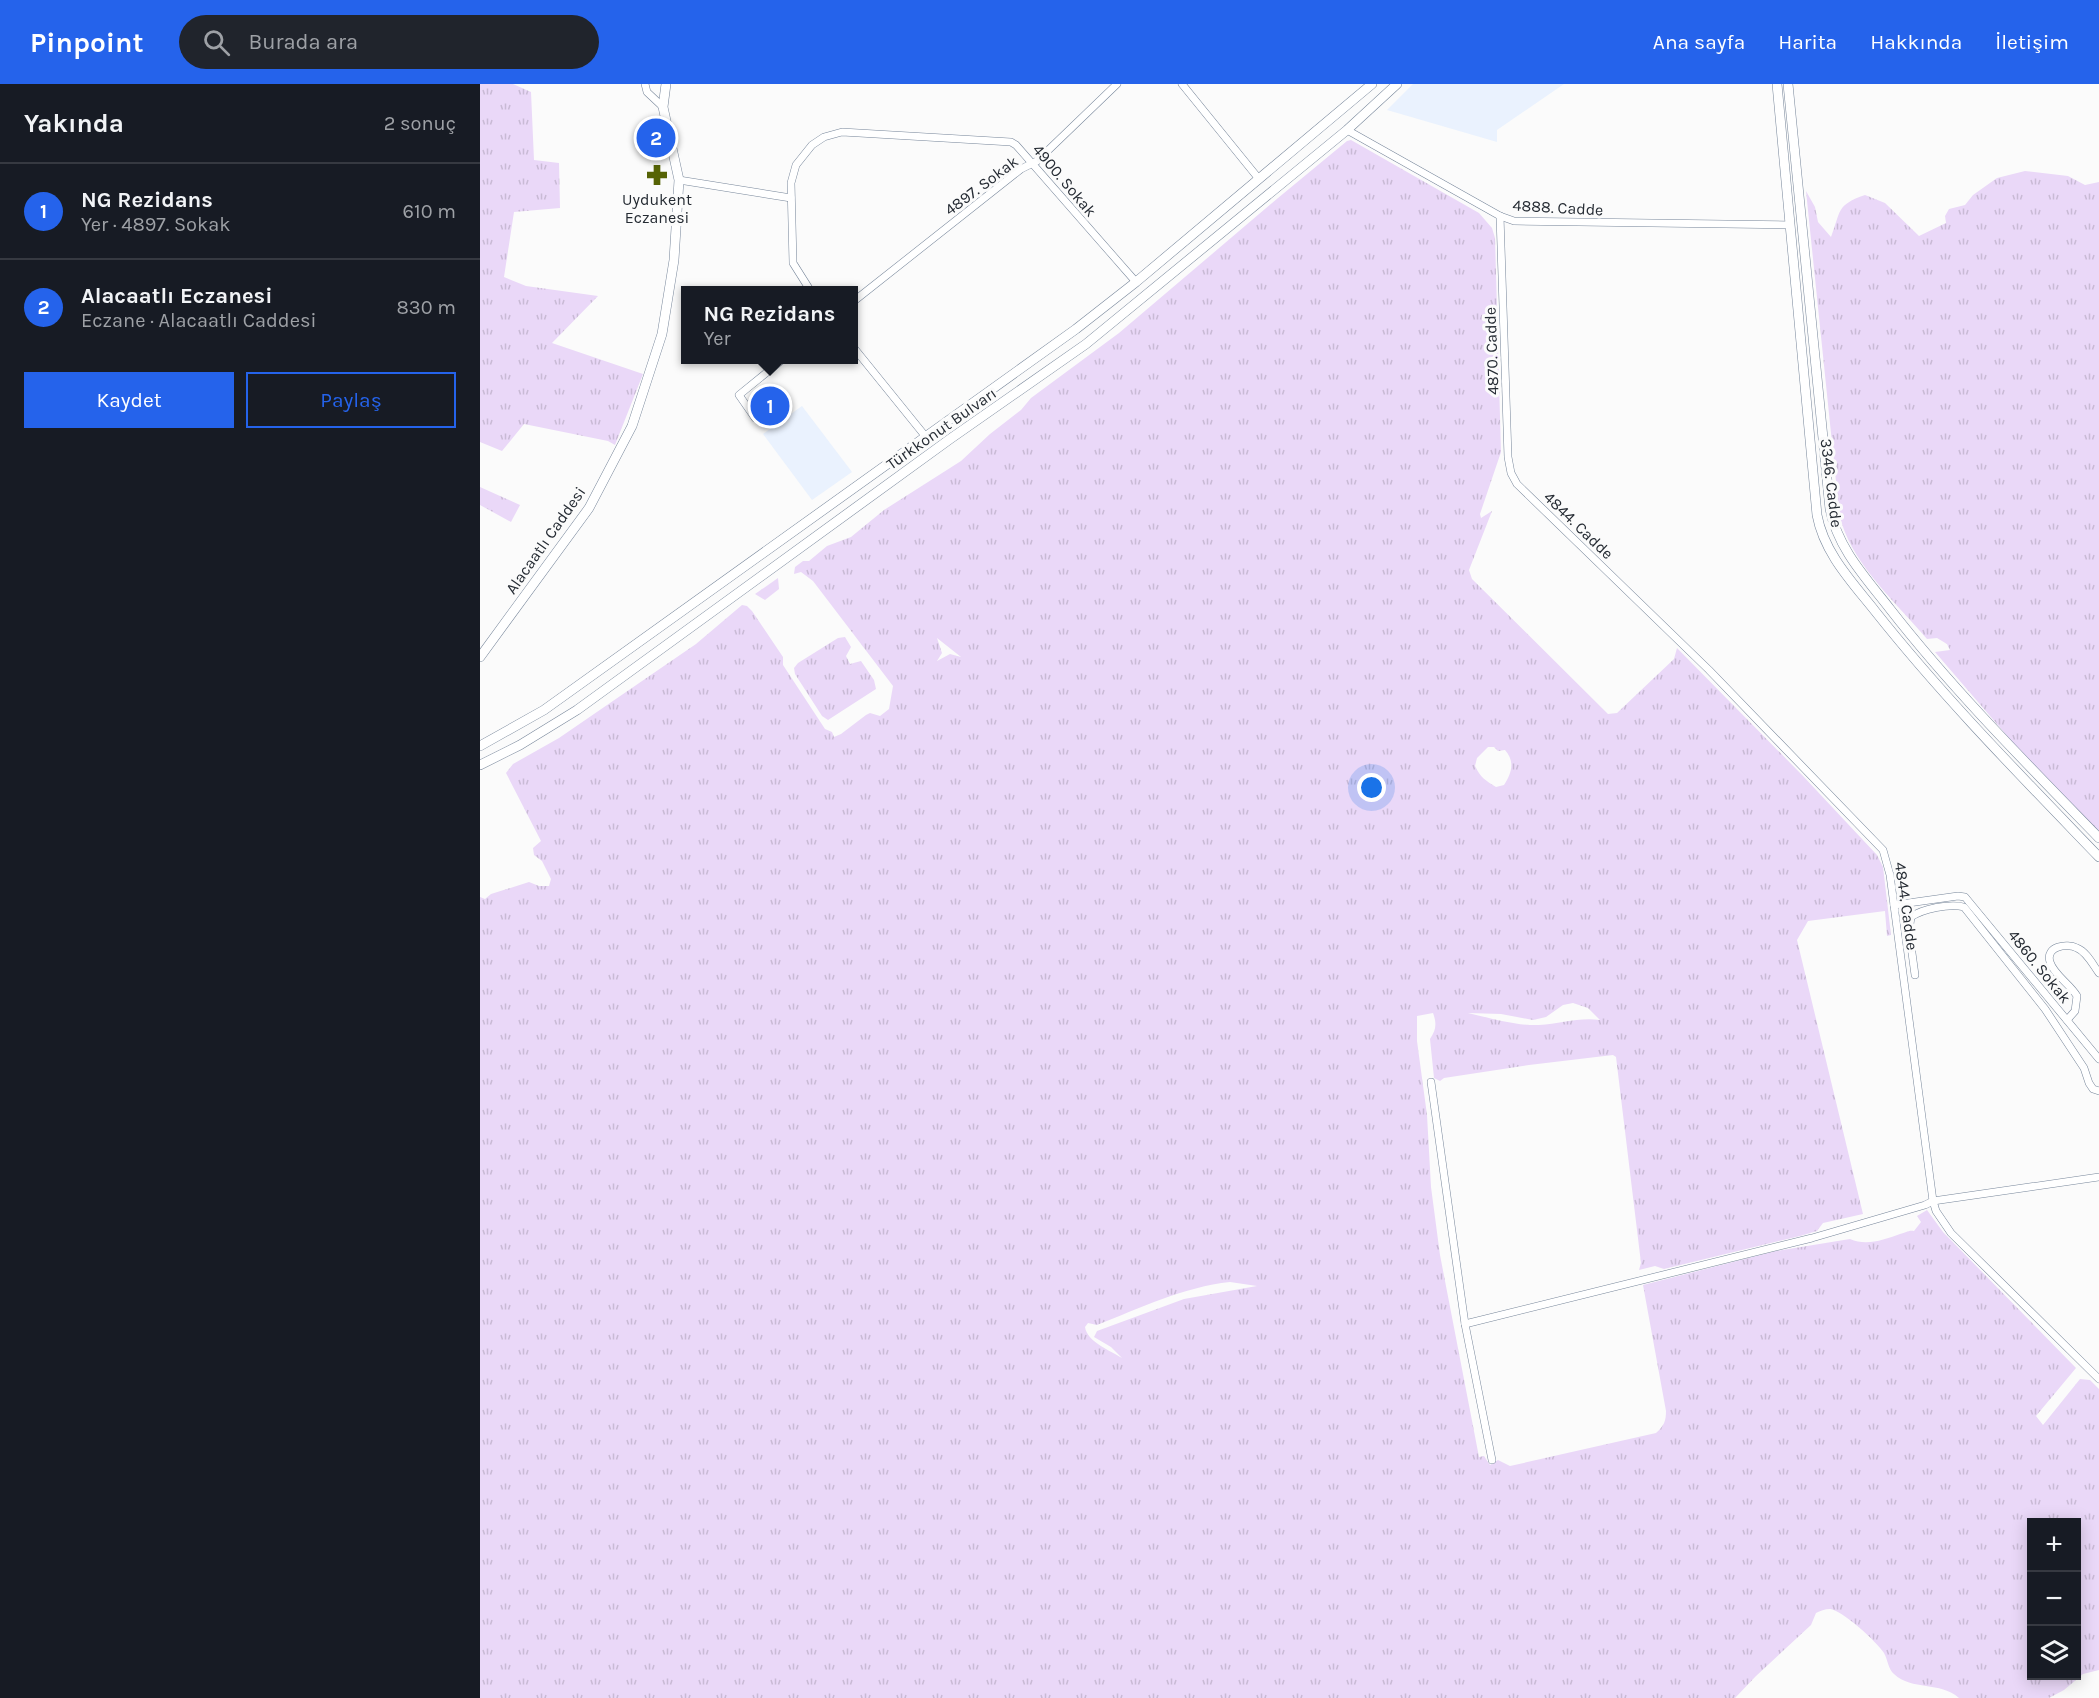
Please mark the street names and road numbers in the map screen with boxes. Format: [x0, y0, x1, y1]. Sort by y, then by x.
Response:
street label: 4900. Sokak [1029, 140, 1101, 221]
street label: 4897. Sokak [941, 151, 1022, 219]
street label: 4888. Cadde [1512, 196, 1604, 219]
street label: 4870. Cadde [1480, 307, 1503, 395]
street label: Türkkonut Bulvarı [883, 383, 1000, 473]
street label: 3346. Cadde [1817, 438, 1846, 529]
street label: Alacaatlı Caddesi [501, 483, 589, 598]
street label: 4844. Cadde [1540, 488, 1617, 563]
street label: 4844. Cadde [1891, 861, 1922, 952]
street label: 4860. Sokak [2004, 926, 2075, 1007]

